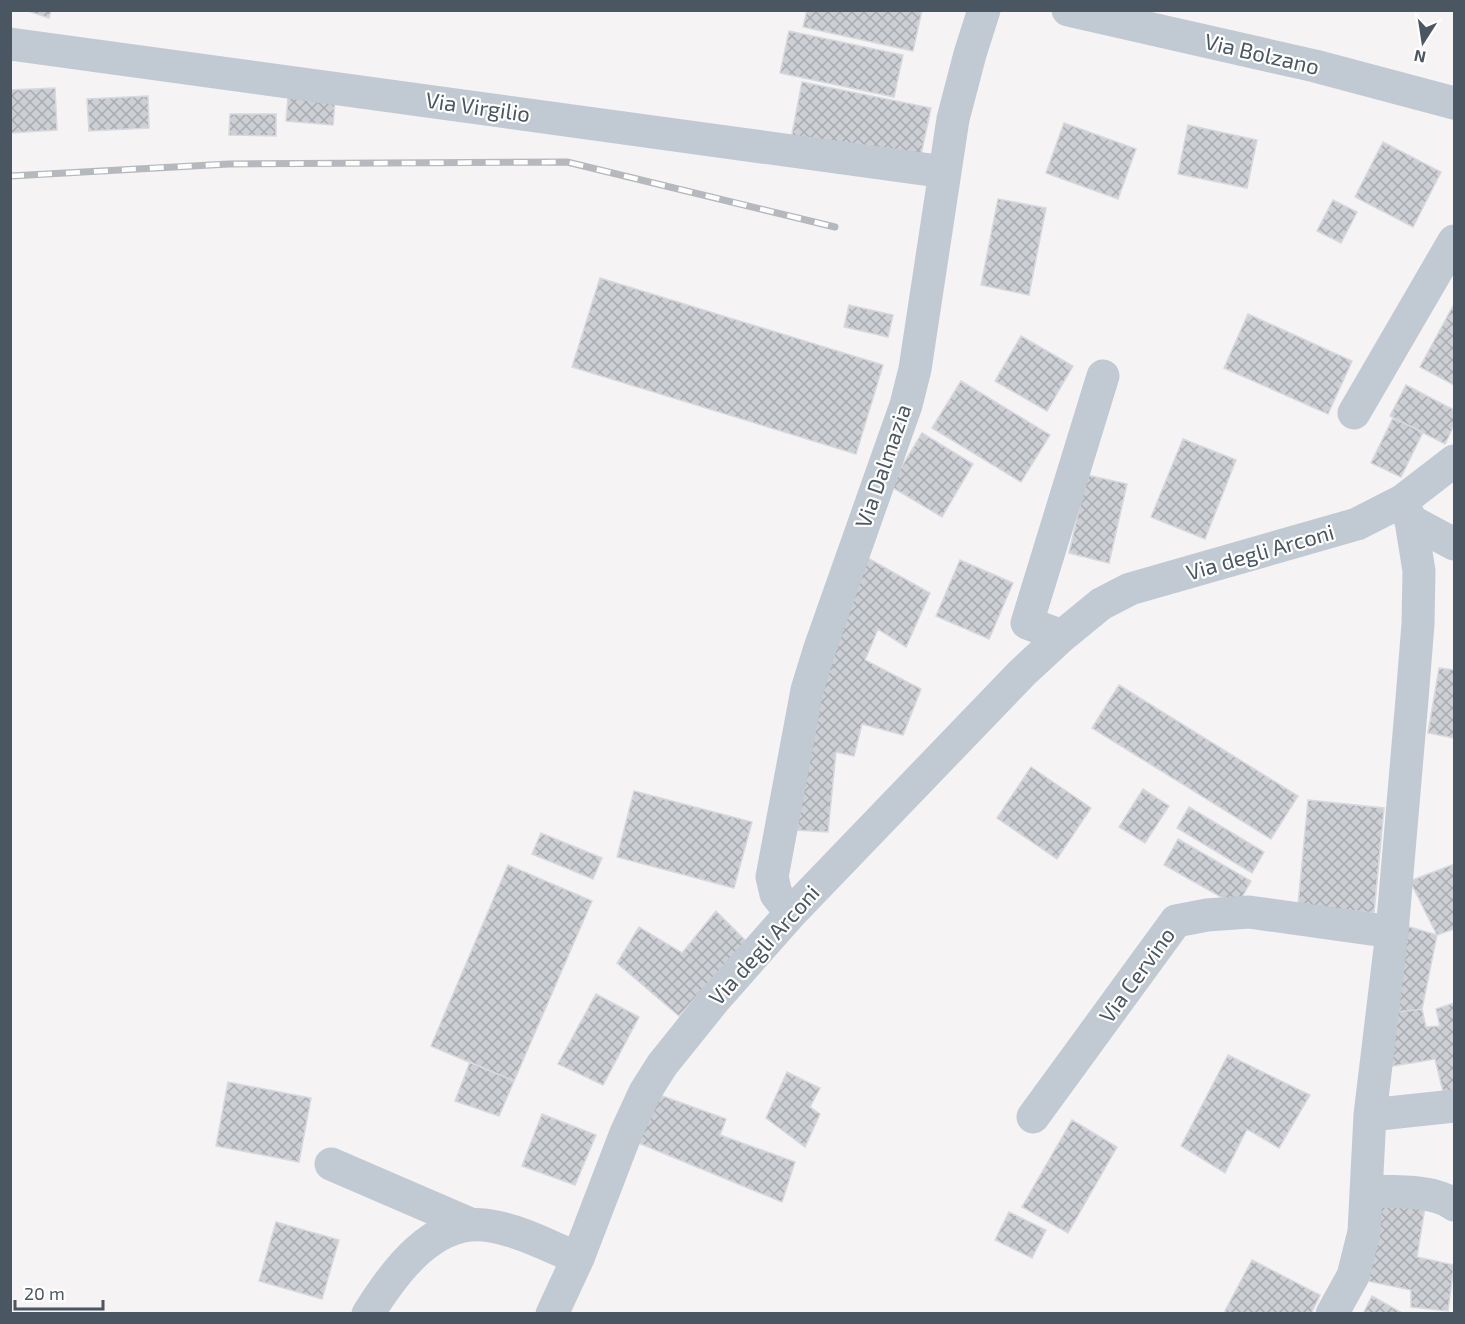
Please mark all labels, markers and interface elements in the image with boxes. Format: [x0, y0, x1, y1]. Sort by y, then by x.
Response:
north arrow [1393, 12, 1453, 72]
street label: Via Bolzano [1202, 27, 1322, 79]
text: N [1412, 47, 1427, 68]
street label: Via Virgilio [424, 86, 532, 126]
street label: Via Dalmazia [849, 400, 915, 531]
street label: Via degli Arconi [1183, 518, 1337, 585]
street label: Via degli Arconi [703, 879, 824, 1010]
street label: Via Cervino [1093, 922, 1179, 1027]
scale bar [15, 1273, 104, 1311]
text: 20 m [24, 1282, 65, 1304]

